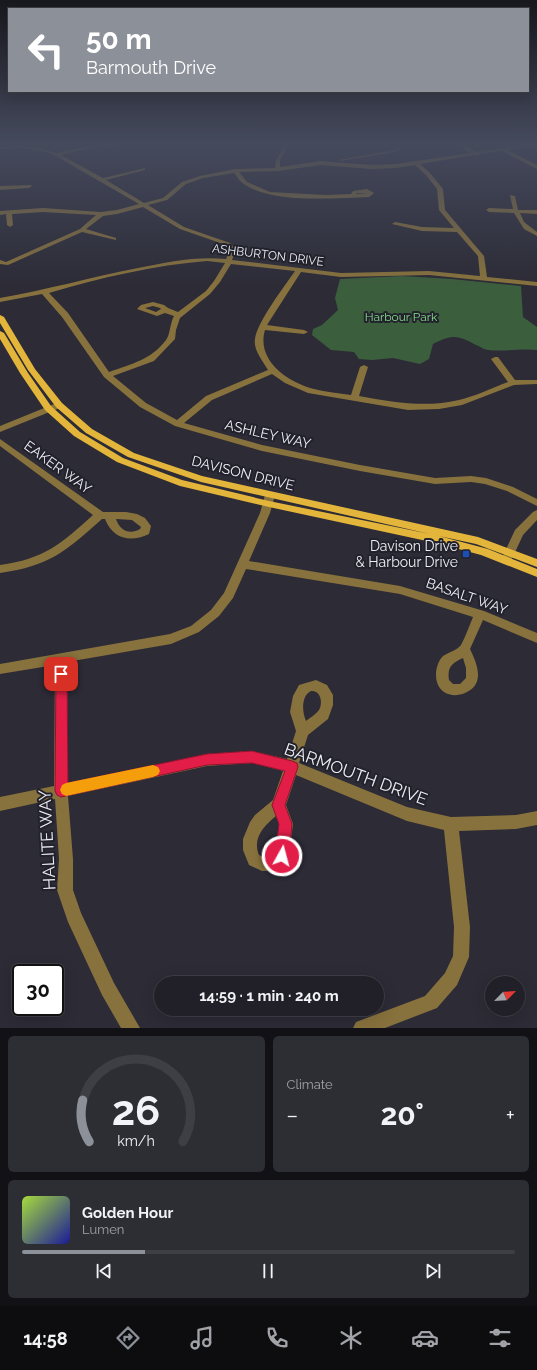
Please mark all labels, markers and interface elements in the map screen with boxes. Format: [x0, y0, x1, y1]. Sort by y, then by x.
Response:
text: 50 m [86, 23, 152, 56]
icon: left [20, 24, 72, 76]
text: Barmouth Drive [86, 57, 216, 78]
street label: ASHBURTON DRIVE [211, 241, 325, 269]
park label: Harbour Park [365, 310, 438, 324]
street label: ASHLEY WAY [223, 416, 313, 452]
street label: EAKER WAY [21, 437, 95, 497]
street label: DAVISON DRIVE [190, 452, 296, 494]
place label: Davison Drive & Harbour Drive [355, 538, 458, 570]
marker: Davison Drive & Harbour Drive [461, 549, 471, 559]
street label: BASALT WAY [424, 575, 510, 617]
pin [44, 657, 78, 691]
icon: arrive [50, 663, 72, 685]
street label: BARMOUTH DRIVE [282, 739, 430, 809]
street label: HALITE WAY [34, 789, 60, 891]
position arrow [261, 835, 303, 877]
speed limit sign: 30 [12, 964, 64, 1016]
north arrow [485, 976, 525, 1016]
map controls [485, 976, 525, 1016]
text: 14:59 · 1 min · 240 m [199, 987, 339, 1005]
text: Climate [287, 1077, 333, 1092]
text: 26 [112, 1086, 161, 1135]
text: 20° [380, 1097, 424, 1132]
text: − [287, 1102, 298, 1128]
text: + [506, 1102, 515, 1128]
text: km/h [117, 1133, 155, 1149]
text: Golden Hour [82, 1204, 173, 1222]
text: Lumen [82, 1222, 124, 1237]
icon: previous [93, 1260, 115, 1282]
icon: pause [257, 1260, 279, 1282]
icon: next [422, 1260, 444, 1282]
icon: directions [114, 1324, 142, 1352]
icon: music [188, 1324, 216, 1352]
icon: phone [263, 1324, 291, 1352]
icon: climate [337, 1324, 365, 1352]
icon: car [411, 1324, 439, 1352]
icon: filters [486, 1324, 514, 1352]
text: 14:58 [23, 1328, 68, 1349]

